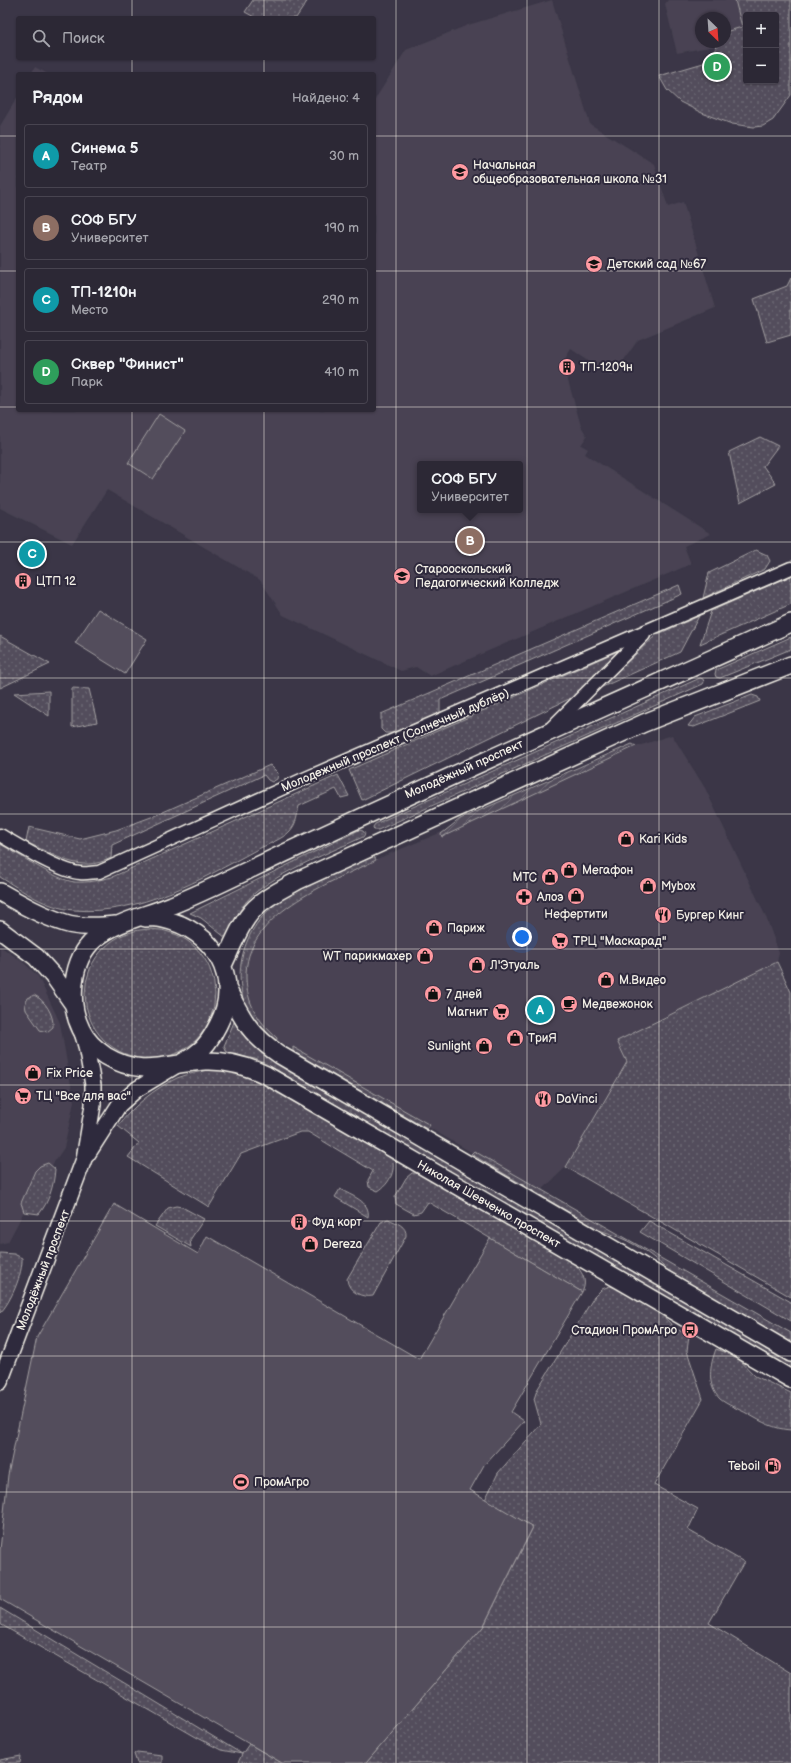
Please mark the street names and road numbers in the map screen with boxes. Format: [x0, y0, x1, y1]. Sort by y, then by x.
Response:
street label: Молодежный проспект (Солнечный дублёр) [279, 685, 511, 795]
street label: Молодёжный проспект [403, 736, 526, 802]
street label: Николая Шевченко проспект [414, 1157, 563, 1252]
street label: Молодёжный проспект [14, 1207, 74, 1333]

